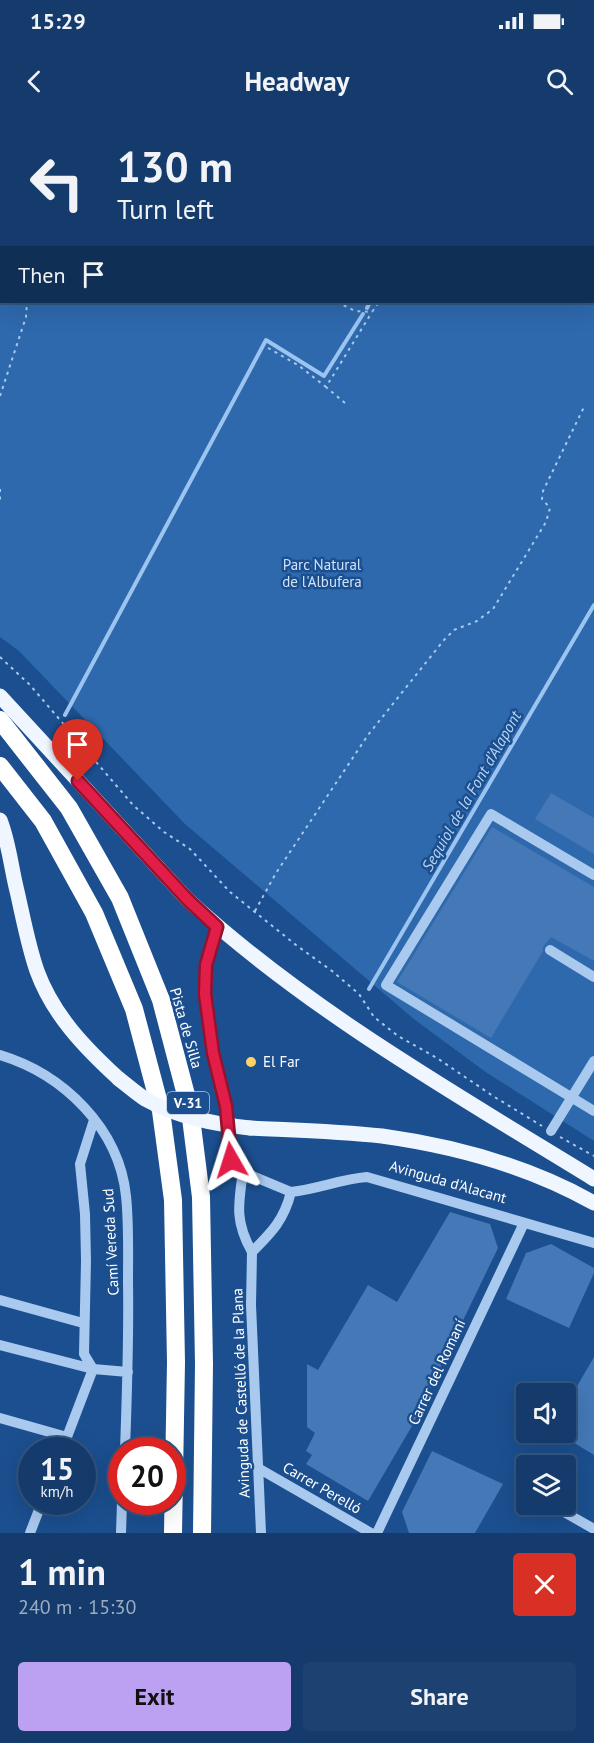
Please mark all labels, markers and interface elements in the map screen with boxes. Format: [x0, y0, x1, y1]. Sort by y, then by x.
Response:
text: 15:29 [30, 7, 86, 35]
text: Headway [244, 64, 350, 98]
icon: back [18, 65, 51, 98]
icon: search [543, 65, 576, 98]
text: 130 m [117, 139, 233, 194]
icon: left [18, 144, 96, 222]
text: Turn left [117, 192, 214, 226]
icon: arrive [77, 258, 110, 291]
text: Then [18, 261, 65, 289]
park label: Parc Natural de l'Albufera [282, 555, 362, 591]
water label: Sequiol de la Font d’Alapont [417, 706, 526, 875]
pin [52, 719, 103, 781]
icon: arrive [61, 728, 94, 761]
street label: Pista de Silla [166, 985, 207, 1070]
place label: El Far [263, 1052, 300, 1071]
marker: El Far [244, 1055, 258, 1069]
road number: V-31 [167, 1092, 209, 1114]
position arrow [199, 1128, 263, 1192]
street label: Avinguda d'Alacant [387, 1156, 509, 1207]
street label: Camí Vereda Sud [98, 1188, 123, 1296]
street label: Avinguda de Castelló de la Plana [227, 1288, 254, 1498]
street label: Carrer del Romaní [404, 1316, 469, 1428]
map controls [516, 1383, 576, 1515]
button: sound [516, 1383, 576, 1443]
speed limit sign: 20 [108, 1437, 186, 1515]
text: 15 [40, 1449, 74, 1488]
button: layers [516, 1455, 576, 1515]
street label: Carrer Perelló [280, 1457, 365, 1518]
text: km/h [41, 1482, 73, 1501]
text: 1 min [18, 1548, 106, 1595]
button: close [513, 1553, 576, 1616]
text: 240 m · 15:30 [18, 1594, 136, 1620]
button: Exit [18, 1662, 291, 1731]
button: Share [303, 1662, 576, 1731]

